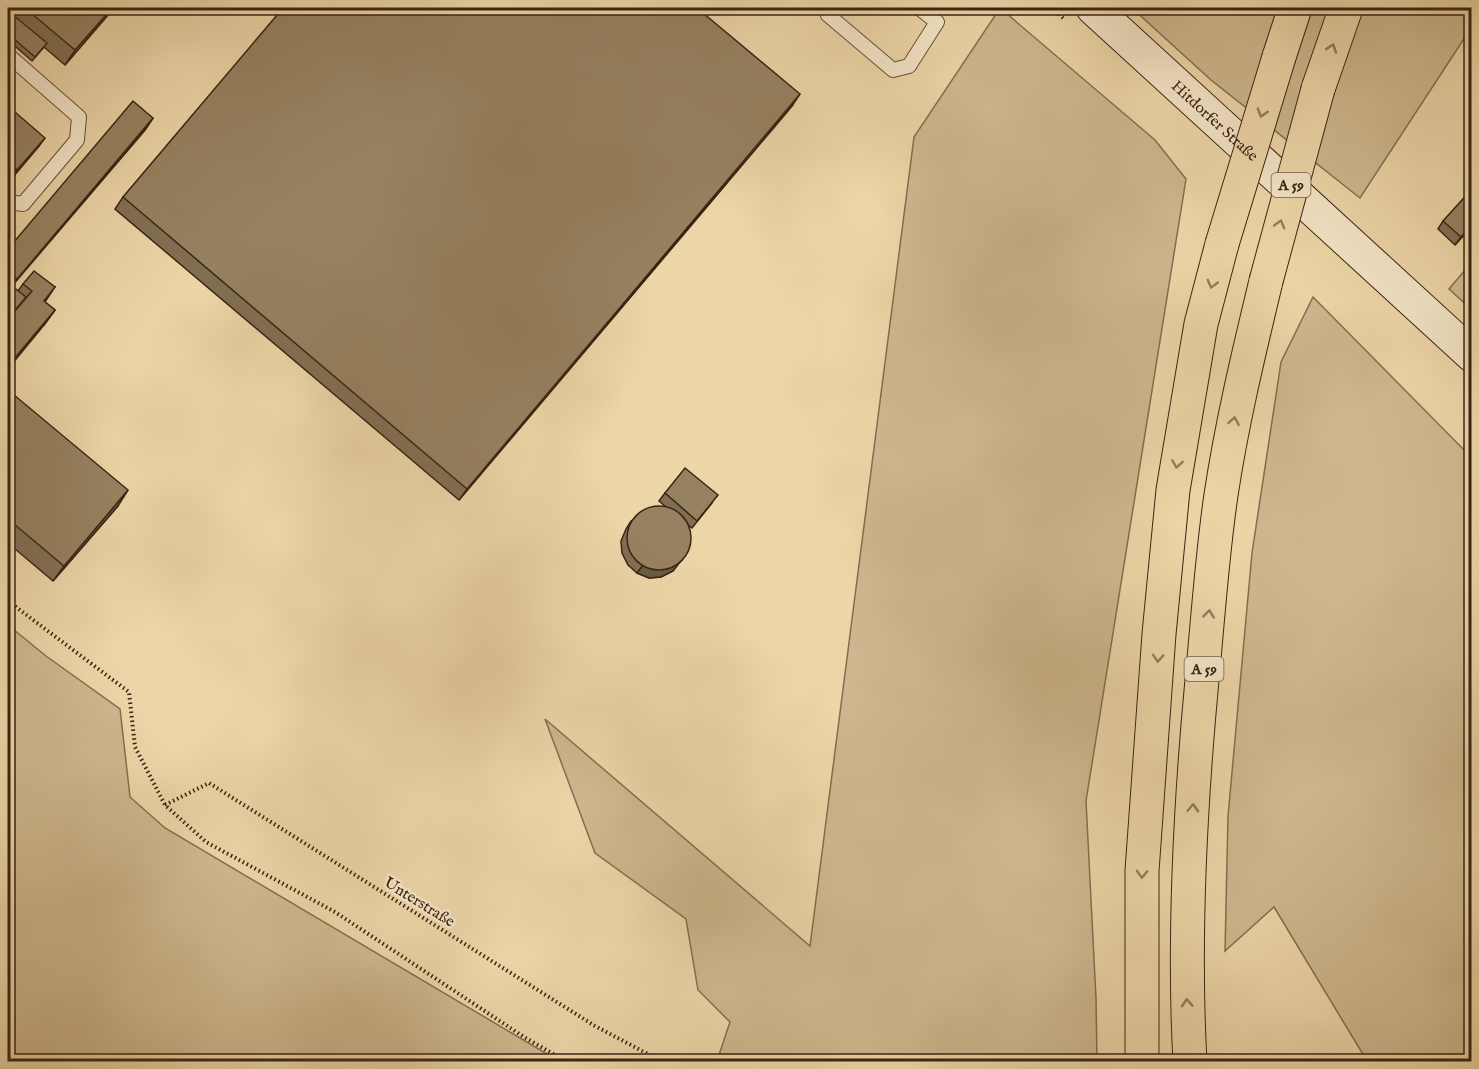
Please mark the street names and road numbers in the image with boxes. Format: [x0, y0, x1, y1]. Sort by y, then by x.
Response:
street label: Hitdorfer Straße [1166, 77, 1262, 166]
road number: A 59 [1272, 173, 1310, 197]
road number: A 59 [1184, 657, 1224, 681]
street label: Unterstraße [380, 873, 458, 932]

